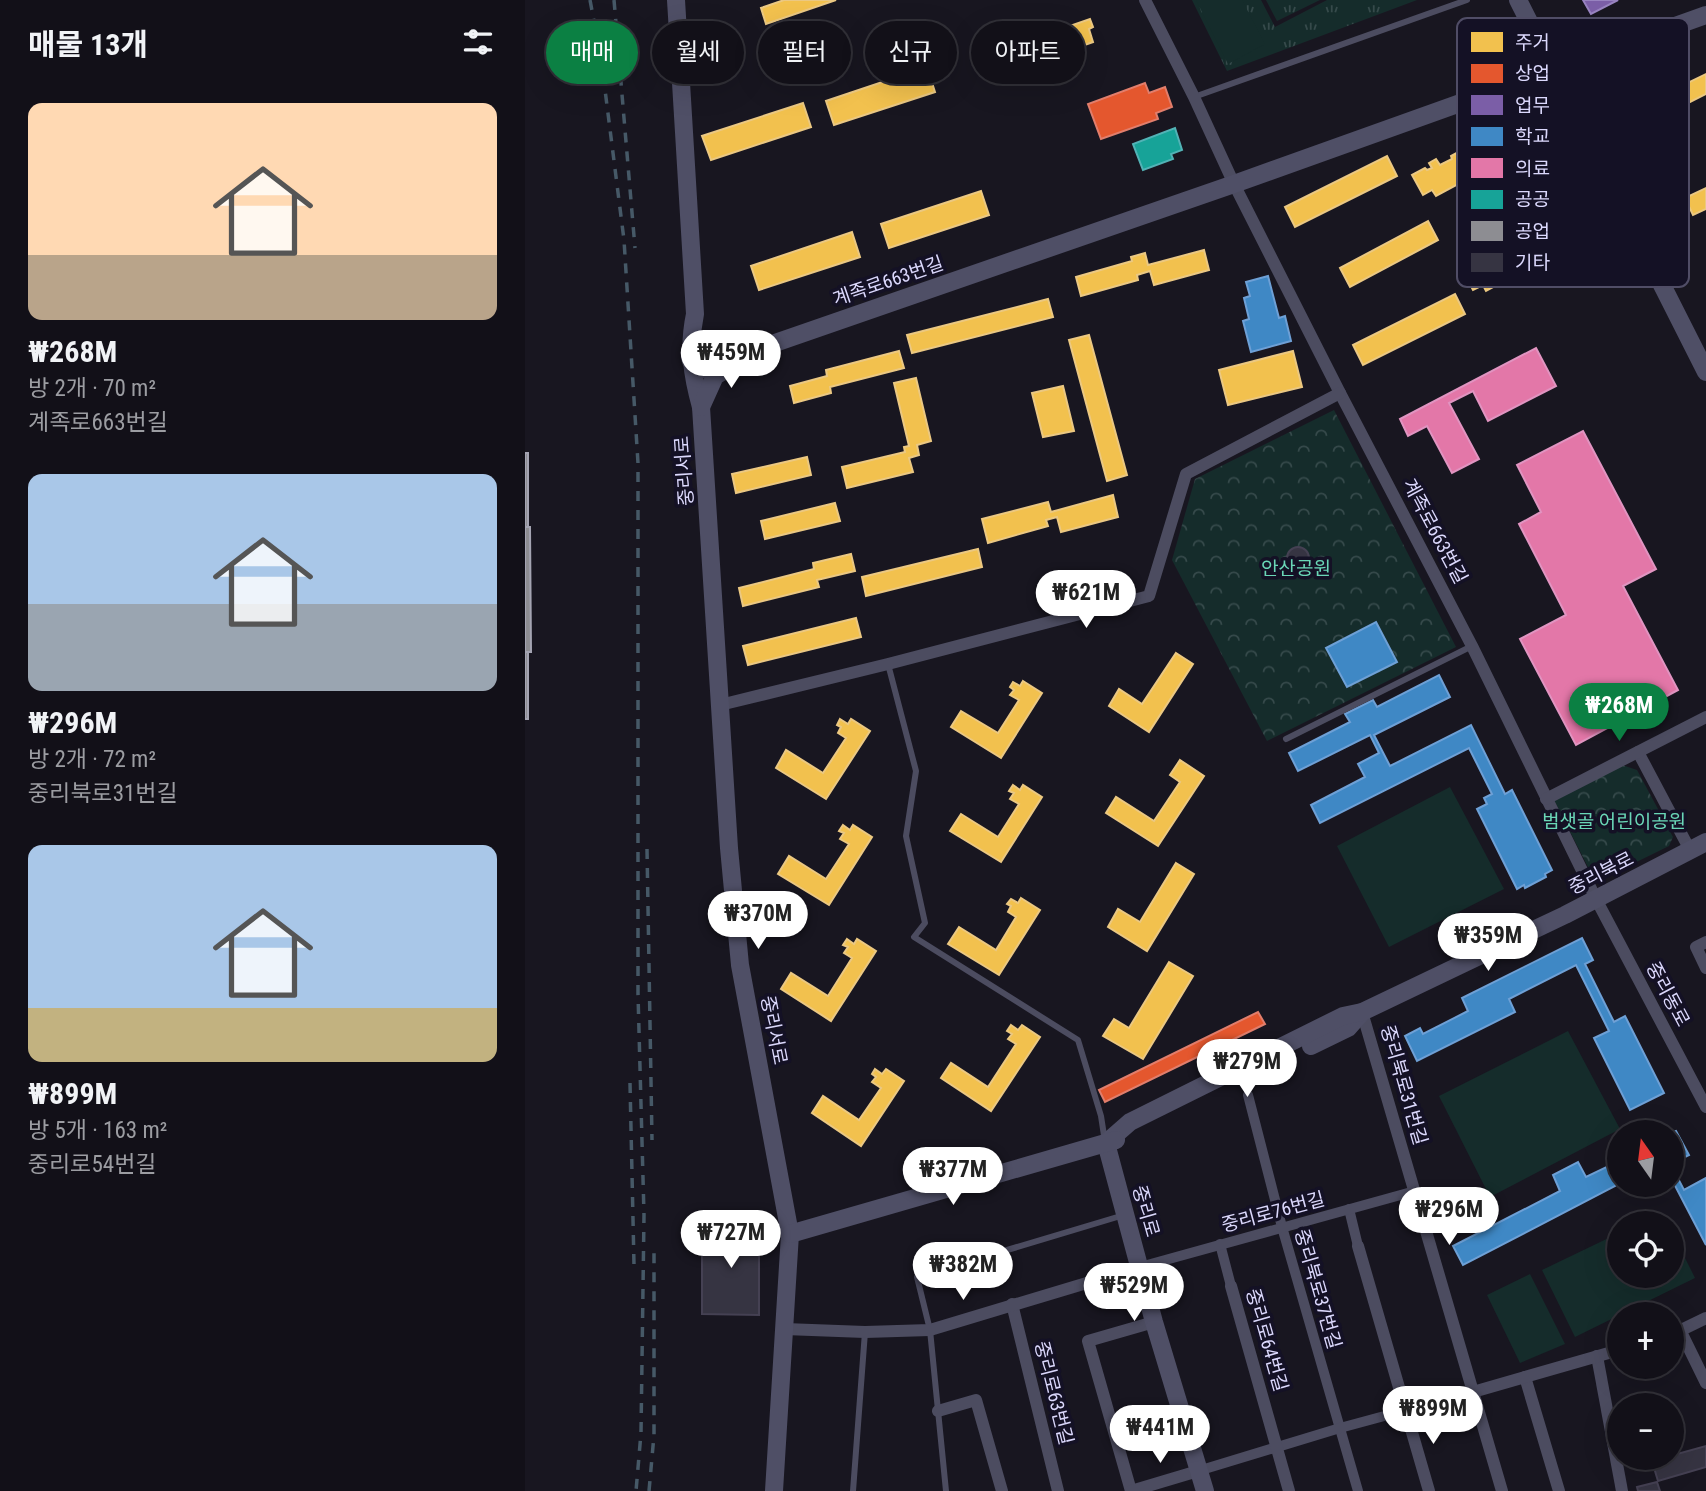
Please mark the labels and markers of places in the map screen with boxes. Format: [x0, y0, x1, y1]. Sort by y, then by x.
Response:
pin: ₩459M [682, 330, 780, 390]
pin: ₩621M [1037, 570, 1135, 630]
pin: ₩268M [1570, 684, 1668, 743]
pin: ₩370M [709, 892, 807, 951]
pin: ₩359M [1439, 914, 1537, 973]
pin: ₩279M [1198, 1040, 1296, 1099]
pin: ₩377M [904, 1148, 1002, 1207]
pin: ₩296M [1400, 1188, 1498, 1247]
pin: ₩727M [682, 1210, 780, 1270]
pin: ₩382M [914, 1242, 1012, 1302]
pin: ₩529M [1085, 1264, 1183, 1323]
pin: ₩899M [1384, 1386, 1482, 1446]
pin: ₩441M [1111, 1406, 1209, 1465]

